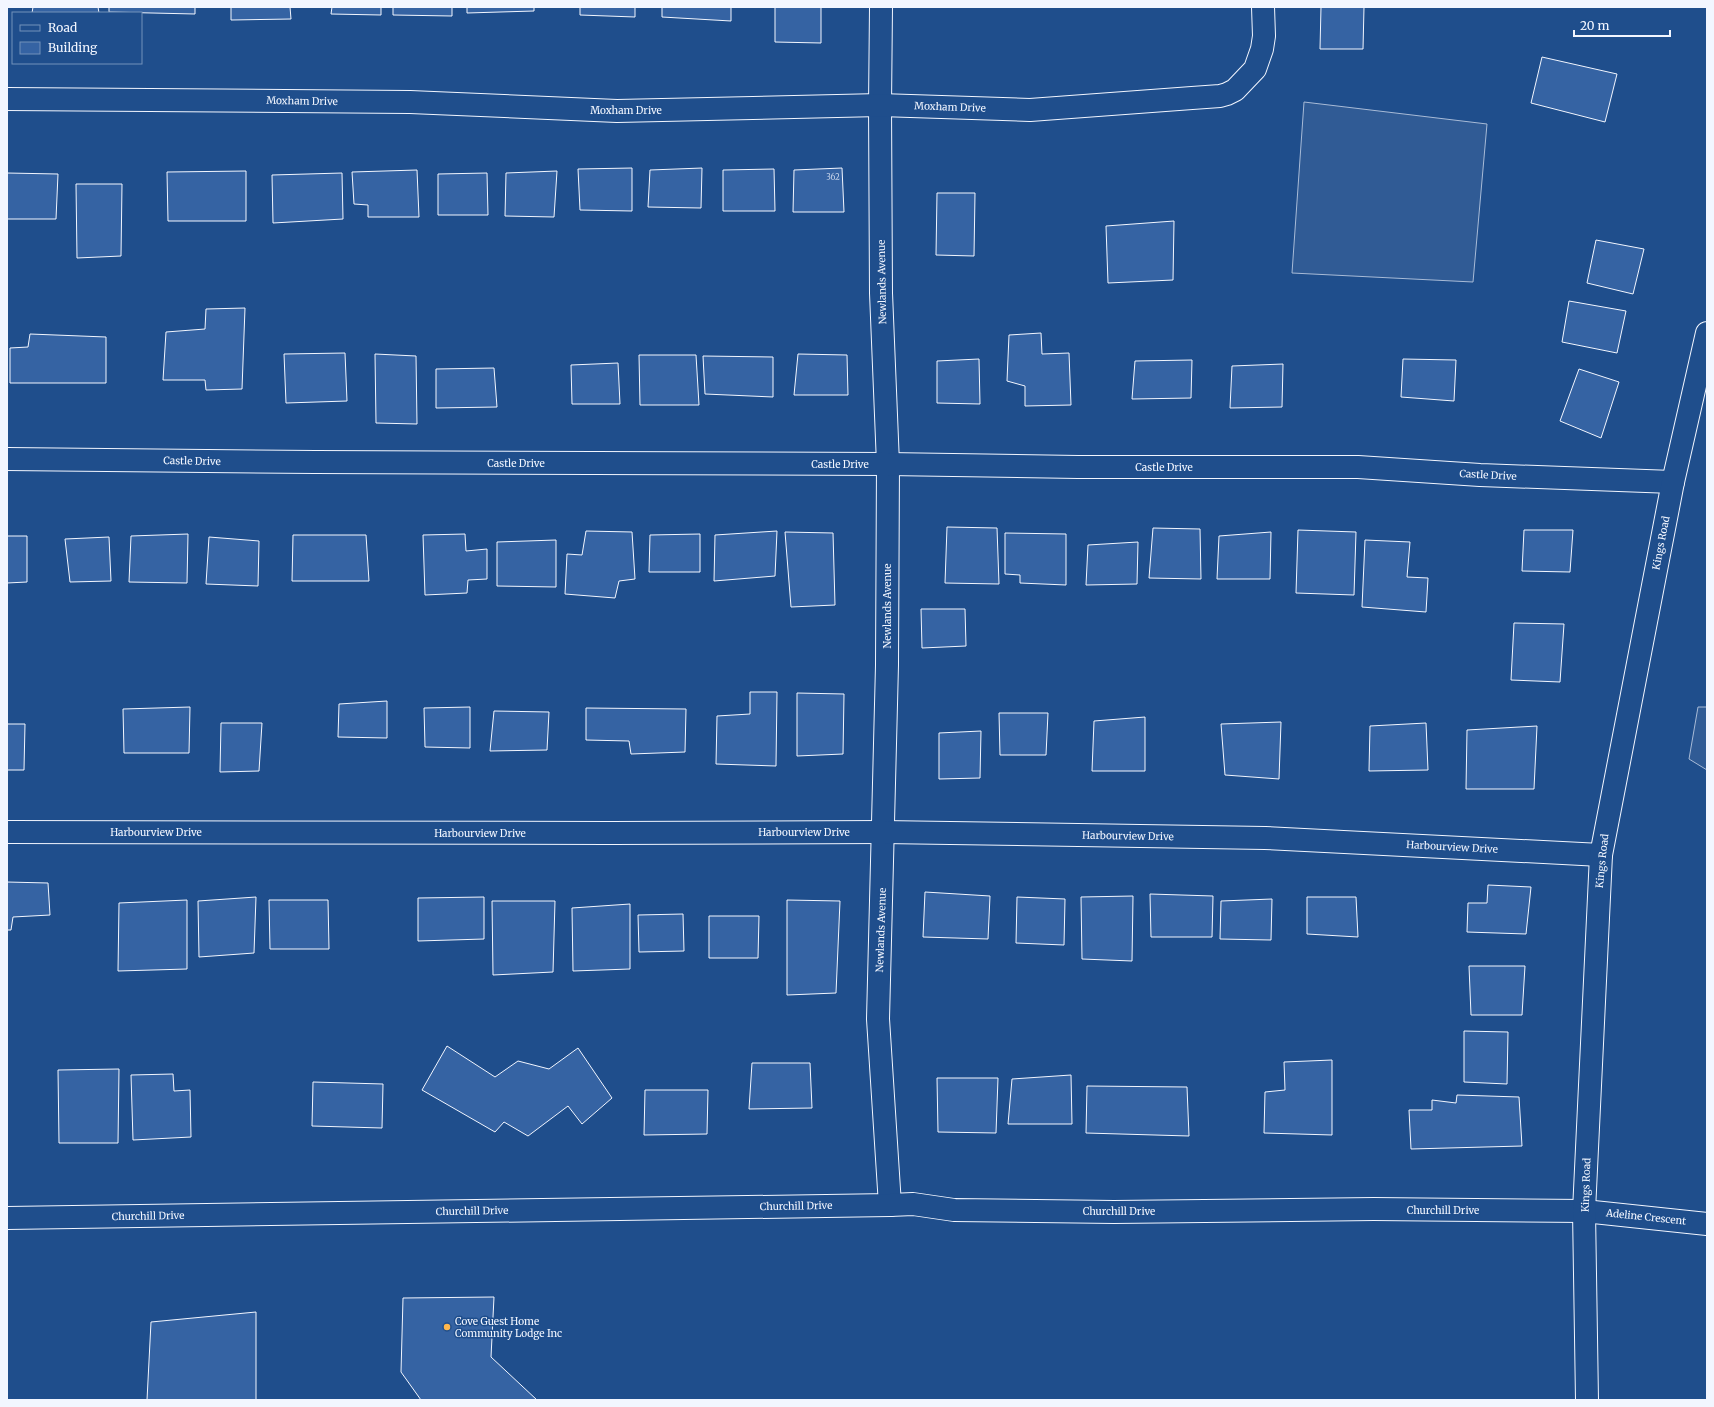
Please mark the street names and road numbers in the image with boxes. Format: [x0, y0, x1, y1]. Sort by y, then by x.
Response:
street label: Moxham Drive [266, 94, 338, 108]
street label: Moxham Drive [914, 99, 986, 115]
street label: Moxham Drive [590, 104, 662, 117]
street label: Newlands Avenue [875, 239, 889, 325]
street label: Castle Drive [163, 454, 221, 468]
street label: Castle Drive [487, 457, 545, 470]
street label: Castle Drive [811, 458, 869, 471]
street label: Castle Drive [1135, 461, 1193, 474]
street label: Castle Drive [1459, 467, 1517, 483]
street label: Kings Road [1649, 515, 1673, 571]
street label: Newlands Avenue [881, 564, 894, 648]
street label: Harbourview Drive [110, 826, 202, 839]
street label: Harbourview Drive [758, 826, 850, 839]
street label: Harbourview Drive [434, 827, 526, 840]
street label: Harbourview Drive [1082, 829, 1174, 843]
street label: Kings Road [1593, 833, 1611, 889]
street label: Harbourview Drive [1406, 838, 1498, 856]
street label: Newlands Avenue [873, 887, 889, 973]
street label: Kings Road [1579, 1158, 1593, 1212]
street label: Churchill Drive [760, 1199, 832, 1213]
street label: Churchill Drive [436, 1204, 508, 1218]
street label: Churchill Drive [1407, 1204, 1479, 1217]
street label: Churchill Drive [1083, 1205, 1155, 1218]
street label: Adeline Crescent [1604, 1206, 1687, 1228]
street label: Churchill Drive [112, 1209, 184, 1223]

